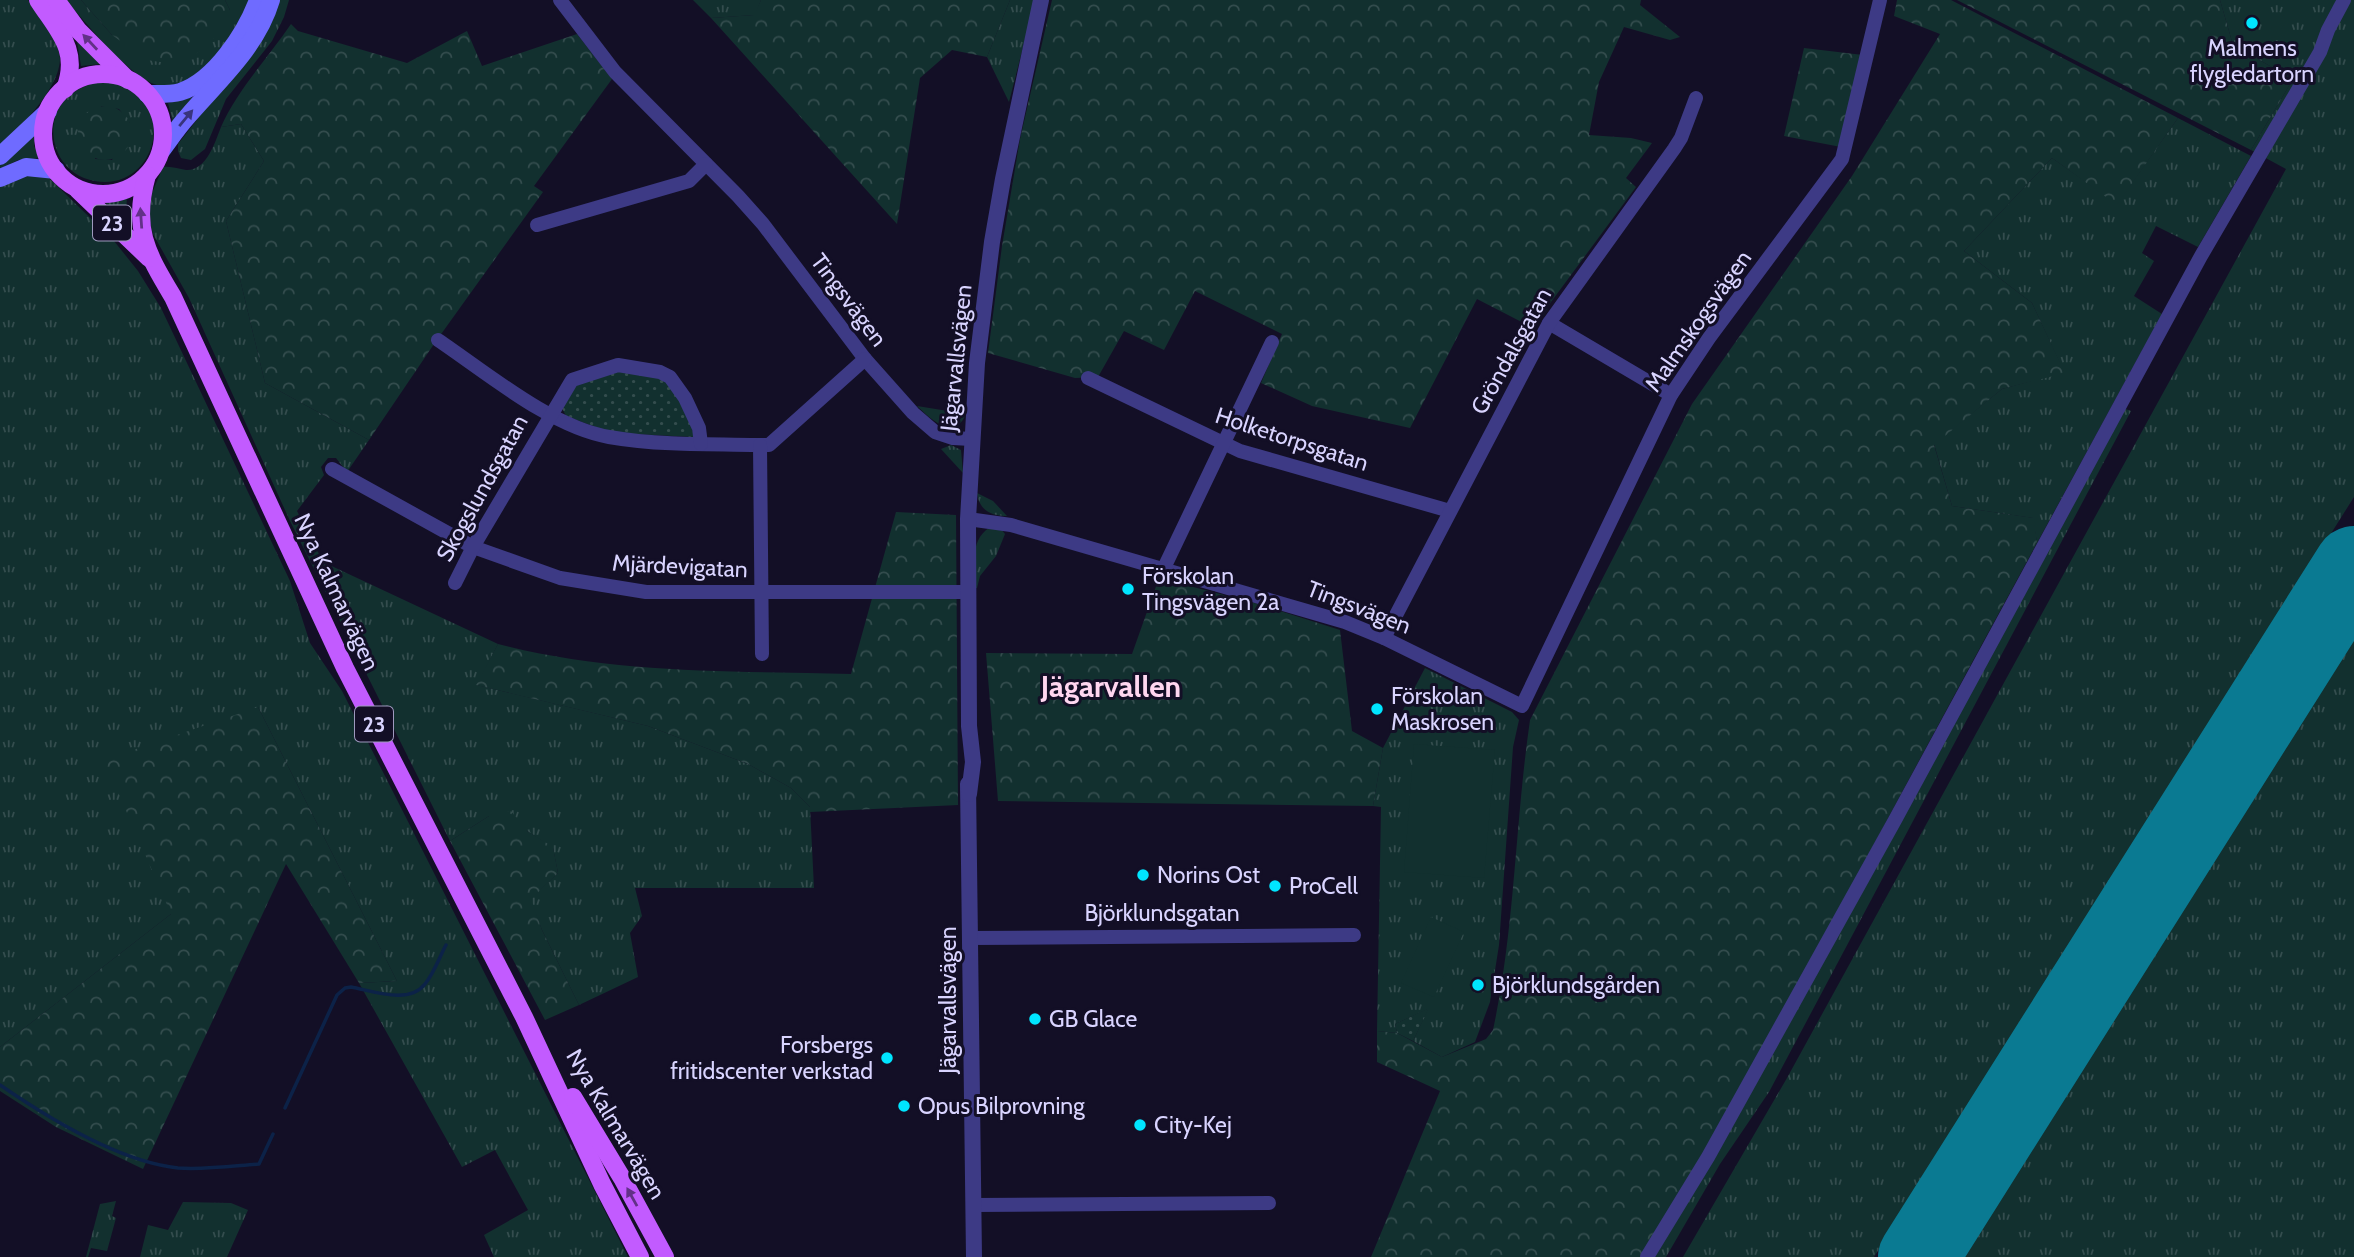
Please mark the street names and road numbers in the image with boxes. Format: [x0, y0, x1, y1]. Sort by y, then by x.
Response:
road number: 23 [93, 206, 131, 241]
street label: Malmskogsvägen [1639, 245, 1757, 397]
street label: Tingsvägen [805, 248, 893, 352]
street label: Jägarvallsvägen [934, 283, 978, 434]
street label: Gröndalsgatan [1465, 283, 1557, 419]
street label: Holketorpsgatan [1212, 401, 1372, 477]
street label: Skogslundsgatan [430, 410, 534, 566]
street label: Nya Kalmarvägen [288, 509, 386, 675]
street label: Mjärdevigatan [611, 548, 749, 584]
street label: Tingsvägen [1303, 574, 1415, 640]
road number: 23 [355, 706, 393, 742]
street label: Björklundsgatan [1084, 899, 1240, 927]
street label: Jägarvallsvägen [934, 926, 962, 1075]
street label: Nya Kalmarvägen [560, 1044, 672, 1204]

